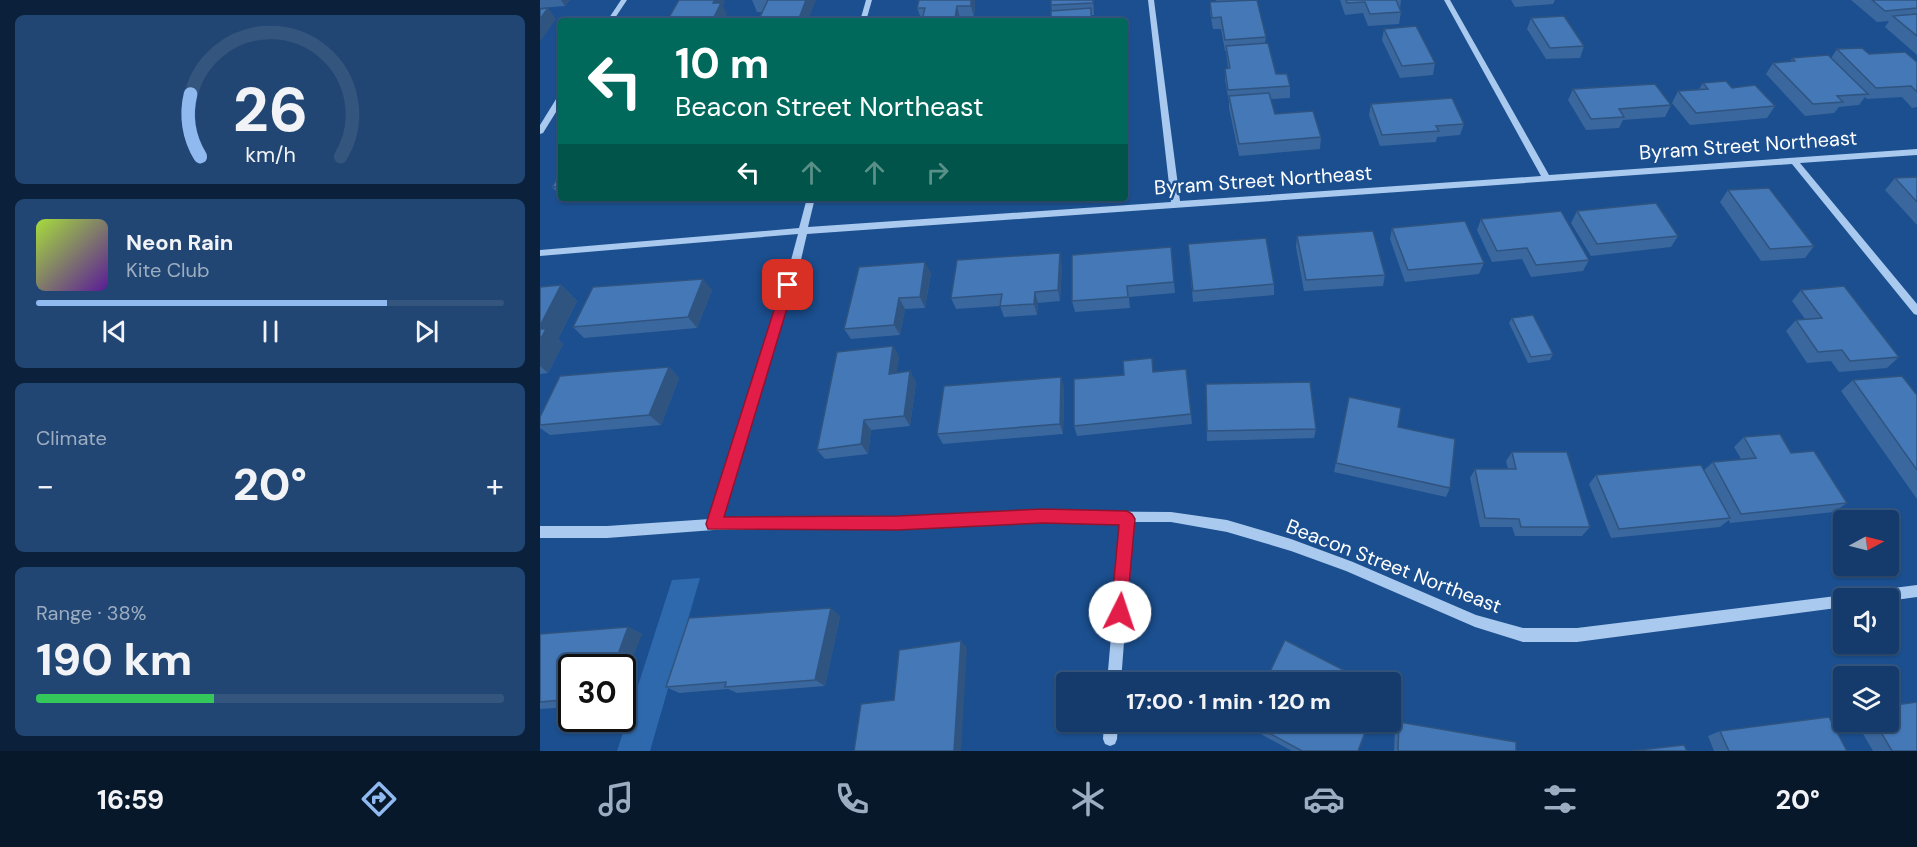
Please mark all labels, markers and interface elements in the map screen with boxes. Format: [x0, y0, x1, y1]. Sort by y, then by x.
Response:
text: 10 m [675, 36, 769, 91]
icon: left [576, 42, 654, 120]
text: 26 [232, 69, 308, 150]
text: Beacon Street Northeast [675, 89, 983, 124]
street label: Byram Street Northeast [1638, 124, 1858, 166]
text: km/h [245, 141, 295, 169]
icon: left [732, 156, 765, 189]
icon: ahead [795, 156, 828, 189]
icon: ahead [858, 156, 891, 189]
icon: right [921, 156, 954, 189]
street label: Byram Street Northeast [1153, 159, 1373, 201]
text: Neon Rain [126, 228, 233, 257]
text: Kite Club [126, 257, 210, 283]
pin [762, 259, 813, 310]
icon: arrive [771, 268, 804, 301]
icon: previous [98, 315, 131, 348]
icon: pause [254, 315, 287, 348]
icon: next [410, 315, 443, 348]
text: Climate [36, 425, 107, 451]
text: 20° [233, 455, 307, 514]
text: − [36, 464, 54, 507]
text: + [486, 464, 504, 507]
north arrow [1833, 510, 1899, 576]
map controls [1833, 510, 1899, 732]
street label: Beacon Street Northeast [1283, 513, 1505, 619]
position arrow [1088, 580, 1152, 644]
button: sound [1833, 588, 1899, 654]
text: Range · 38% [36, 600, 146, 626]
text: 190 km [36, 630, 192, 689]
speed limit sign: 30 [558, 654, 636, 732]
button: layers [1833, 666, 1899, 732]
text: 17:00 · 1 min · 120 m [1126, 687, 1331, 716]
icon: directions [358, 778, 400, 820]
icon: music [595, 778, 637, 820]
icon: phone [831, 778, 873, 820]
icon: climate [1067, 778, 1109, 820]
icon: car [1303, 778, 1345, 820]
icon: filters [1539, 778, 1581, 820]
text: 16:59 [97, 782, 164, 817]
text: 20° [1776, 782, 1820, 817]

